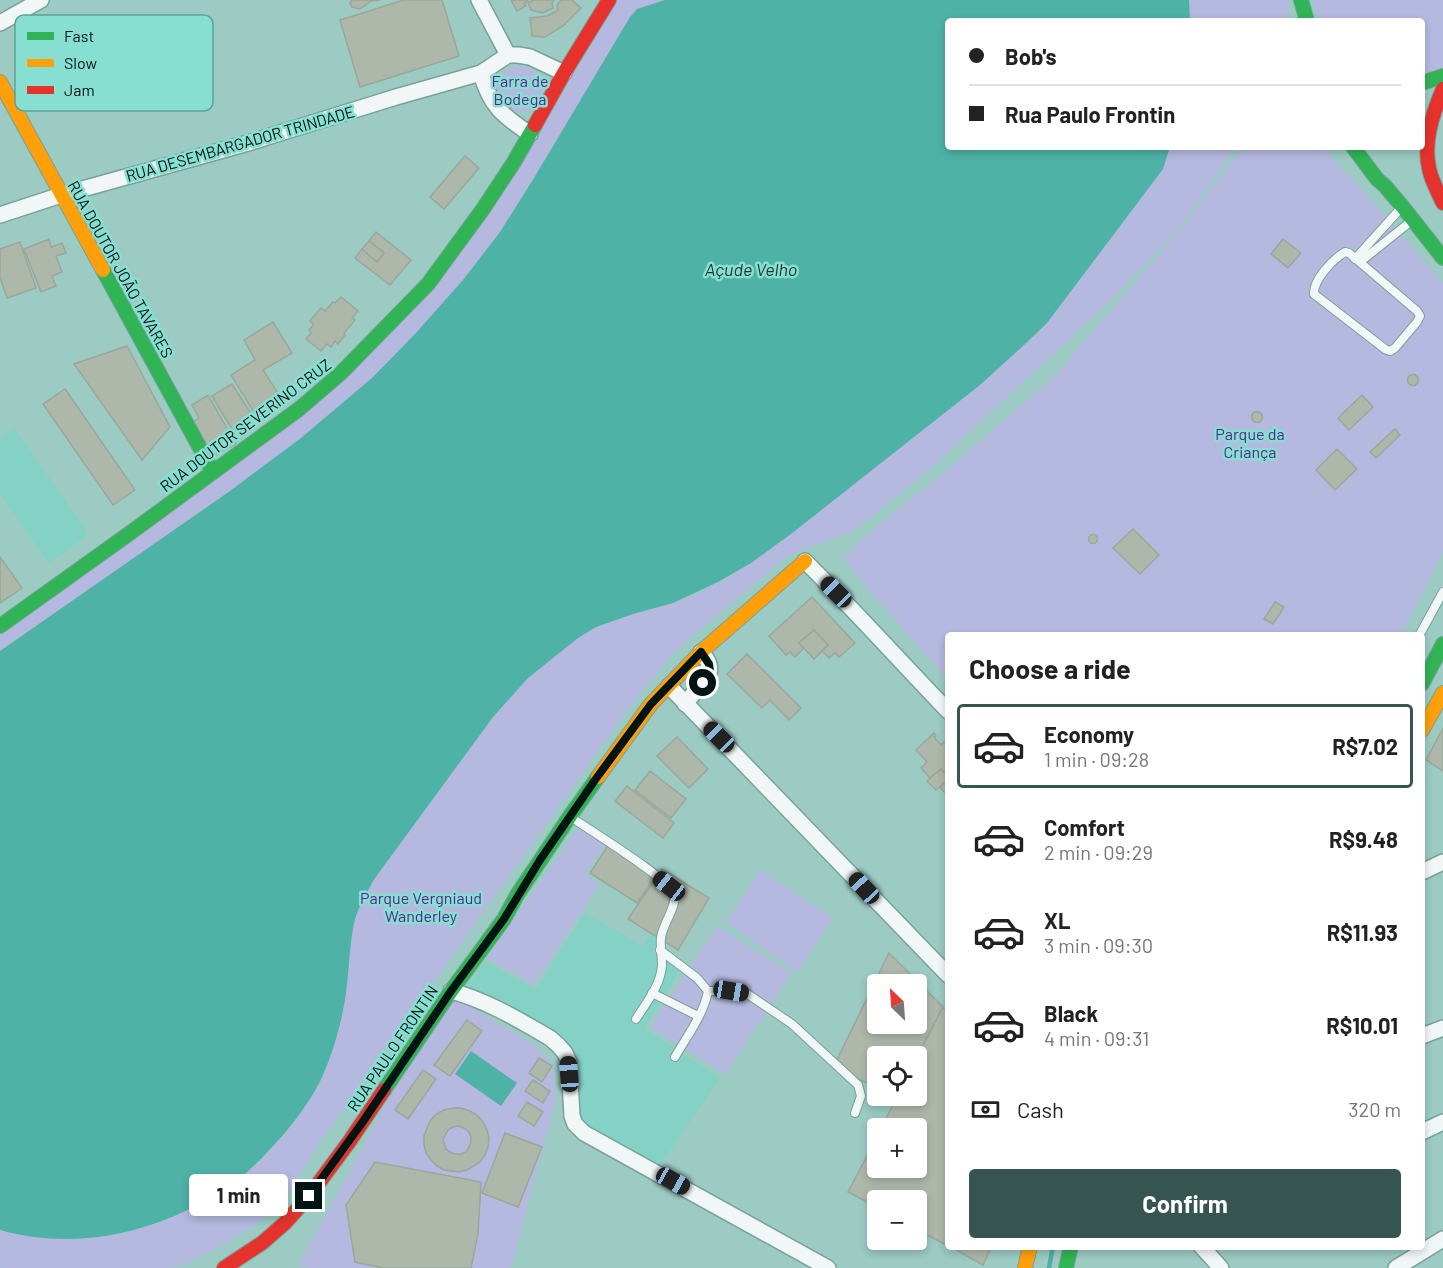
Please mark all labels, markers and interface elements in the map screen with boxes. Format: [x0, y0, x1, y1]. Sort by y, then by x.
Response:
legend [15, 15, 213, 111]
text: Fast [64, 26, 94, 45]
text: Bob's [1005, 43, 1057, 69]
text: Slow [64, 53, 97, 72]
park label: Farra de Bodega [491, 71, 549, 108]
text: Jam [64, 80, 95, 99]
street label: RUA DESEMBARGADOR TRINDADE [124, 101, 356, 185]
text: Rua Paulo Frontin [1005, 101, 1175, 127]
street label: RUA DOUTOR JOÃO TAVARES [64, 177, 178, 361]
water label: Açude Velho [705, 258, 797, 280]
street label: RUA DOUTOR SEVERINO CRUZ [156, 354, 334, 496]
park label: Parque da Criança [1215, 424, 1285, 461]
car [817, 573, 855, 611]
text: Choose a ride [969, 652, 1131, 684]
route start [689, 669, 716, 696]
car [700, 718, 738, 756]
icon: car [972, 719, 1026, 773]
text: Economy [1044, 721, 1134, 747]
text: R$7.02 [1332, 733, 1398, 759]
text: 1 min · 09:28 [1044, 747, 1149, 771]
icon: car [972, 812, 1026, 866]
text: Comfort [1044, 814, 1125, 840]
text: R$9.48 [1329, 826, 1398, 852]
text: 2 min · 09:29 [1044, 840, 1153, 864]
car [649, 868, 689, 904]
car [845, 869, 883, 907]
park label: Parque Vergniaud Wanderley [360, 888, 482, 925]
icon: car [972, 905, 1026, 959]
text: XL [1044, 907, 1070, 933]
text: R$11.93 [1327, 919, 1398, 945]
text: 3 min · 09:30 [1044, 933, 1153, 957]
north arrow [867, 974, 927, 1034]
map controls [867, 974, 927, 1250]
car [712, 979, 750, 1003]
street label: RUA PAULO FRONTIN [343, 981, 441, 1115]
icon: car [972, 998, 1026, 1052]
text: Black [1044, 1000, 1098, 1026]
text: R$10.01 [1326, 1012, 1398, 1038]
text: 4 min · 09:31 [1044, 1026, 1149, 1050]
button: locate [867, 1046, 927, 1106]
car [559, 1055, 579, 1093]
icon: cash [969, 1093, 1002, 1126]
text: Cash [1017, 1096, 1064, 1122]
text: 320 m [1348, 1097, 1401, 1121]
button: + [867, 1118, 927, 1178]
car [653, 1164, 693, 1198]
button: Confirm [969, 1169, 1401, 1238]
callout: 1 min [189, 1175, 288, 1217]
route end [295, 1182, 322, 1209]
text: 1 min [217, 1183, 260, 1207]
button: − [867, 1190, 927, 1250]

